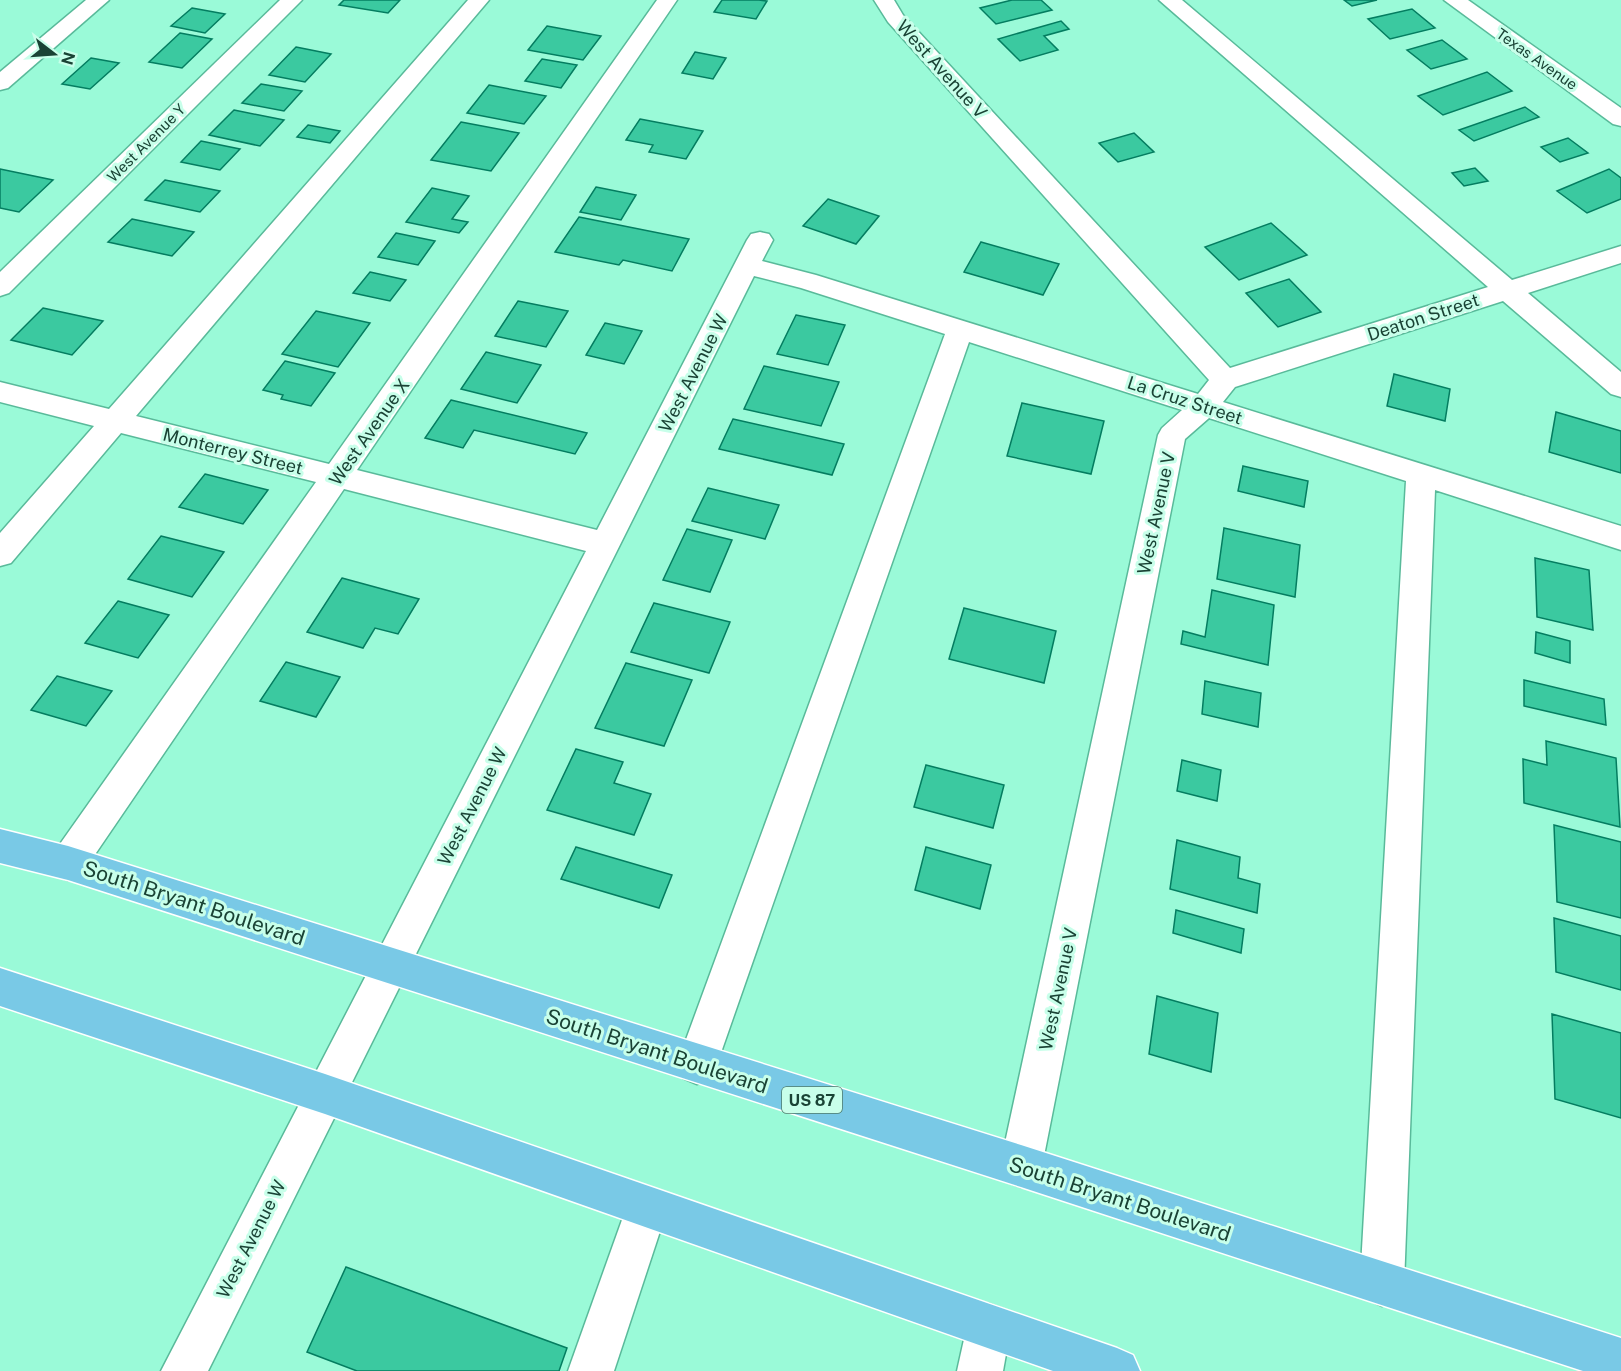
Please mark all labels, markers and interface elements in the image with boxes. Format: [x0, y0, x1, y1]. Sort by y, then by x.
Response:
street label: West Avenue V [893, 16, 991, 122]
north arrow [24, 24, 84, 84]
street label: Texas Avenue [1493, 25, 1581, 93]
text: N [57, 49, 79, 67]
street label: West Avenue Y [104, 101, 188, 185]
street label: Deaton Street [1364, 289, 1482, 345]
street label: West Avenue W [654, 310, 732, 436]
street label: La Cruz Street [1125, 371, 1245, 429]
street label: West Avenue X [324, 375, 414, 489]
street label: Monterrey Street [161, 423, 305, 479]
street label: West Avenue V [1133, 450, 1179, 576]
street label: West Avenue W [433, 743, 511, 869]
street label: South Bryant Boulevard [80, 855, 308, 951]
street label: West Avenue V [1035, 926, 1081, 1052]
street label: South Bryant Boulevard [543, 1003, 771, 1099]
road number: US 87 [782, 1087, 842, 1113]
street label: South Bryant Boulevard [1006, 1151, 1234, 1247]
street label: West Avenue W [212, 1176, 290, 1302]

